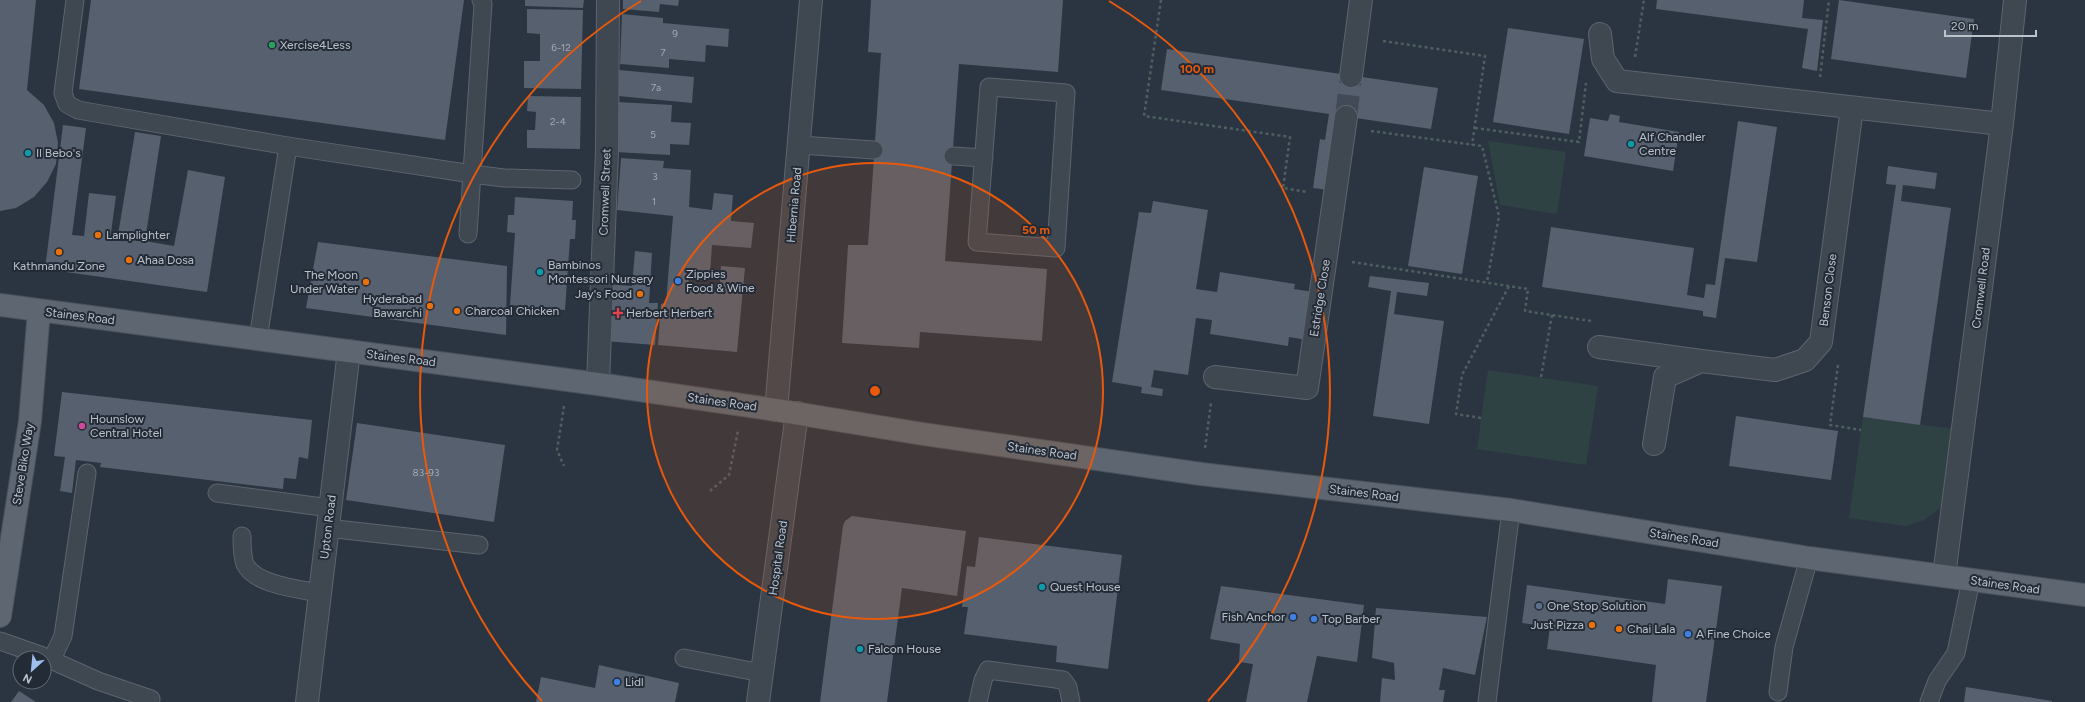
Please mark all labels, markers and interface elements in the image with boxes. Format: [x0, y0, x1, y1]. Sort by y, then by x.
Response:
scale bar [1945, 12, 2036, 38]
text: 20 m [1951, 19, 1979, 33]
house number: 9 [672, 27, 678, 40]
place label: Xercise4Less [280, 38, 351, 52]
marker: Xercise4Less [267, 40, 277, 50]
house number: 6-12 [551, 41, 571, 54]
house number: 7 [660, 46, 666, 59]
text: 100 m [1180, 62, 1214, 76]
house number: 7a [651, 81, 661, 94]
house number: 2-4 [550, 115, 566, 128]
house number: 5 [650, 128, 656, 141]
place label: Alf Chandler Centre [1639, 130, 1706, 158]
marker: Alf Chandler Centre [1626, 139, 1636, 149]
place label: Il Bebo's [36, 146, 81, 160]
marker: Il Bebo's [23, 148, 33, 158]
street label: Cromwell Street [596, 148, 614, 236]
street label: Hibernia Road [784, 167, 804, 243]
house number: 3 [652, 170, 658, 183]
house number: 1 [652, 195, 656, 208]
text: 50 m [1022, 223, 1050, 237]
place label: Lamplighter [106, 228, 170, 242]
marker: Lamplighter [93, 230, 103, 240]
marker: Kathmandu Zone [54, 247, 64, 257]
street label: Cromwell Road [1969, 247, 1993, 329]
street label: Benson Close [1817, 252, 1839, 327]
place label: Ahaa Dosa [137, 253, 194, 267]
marker: Ahaa Dosa [124, 255, 134, 265]
place label: Bambinos Montessori Nursery [548, 258, 654, 286]
street label: Estridge Close [1307, 258, 1333, 338]
place label: Kathmandu Zone [13, 259, 106, 273]
marker: Bambinos Montessori Nursery [535, 267, 545, 277]
place label: Zippies Food & Wine [686, 267, 755, 295]
place label: The Moon Under Water [290, 268, 358, 296]
marker: Zippies Food & Wine [673, 276, 683, 286]
marker: The Moon Under Water [361, 277, 371, 287]
place label: Jay's Food [575, 287, 632, 301]
marker: Jay's Food [635, 289, 645, 299]
place label: Hyderabad Bawarchi [363, 292, 422, 320]
marker: Hyderabad Bawarchi [425, 301, 435, 311]
place label: Charcoal Chicken [465, 304, 560, 318]
street label: Staines Road [44, 305, 116, 327]
marker: Charcoal Chicken [452, 306, 462, 316]
place label: Herbert Herbert [626, 306, 713, 320]
marker: Herbert Herbert [613, 308, 623, 318]
street label: Staines Road [365, 347, 437, 369]
centre of rings [868, 384, 882, 398]
street label: Staines Road [686, 390, 758, 414]
place label: Hounslow Central Hotel [90, 412, 162, 440]
street label: Steve Biko Way [10, 421, 37, 506]
marker: Hounslow Central Hotel [77, 421, 87, 431]
street label: Staines Road [1006, 439, 1078, 463]
house number: 83-93 [413, 466, 439, 479]
street label: Staines Road [1328, 482, 1400, 504]
street label: Upton Road [317, 494, 339, 560]
street label: Hospital Road [766, 520, 790, 596]
street label: Staines Road [1648, 526, 1720, 550]
street label: Staines Road [1969, 573, 2041, 597]
place label: Quest House [1050, 580, 1121, 594]
marker: Quest House [1037, 582, 1047, 592]
place label: One Stop Solution [1547, 599, 1646, 613]
marker: One Stop Solution [1534, 601, 1544, 611]
place label: Fish Anchor [1221, 610, 1285, 624]
marker: Fish Anchor [1288, 612, 1298, 622]
place label: Top Barber [1322, 612, 1380, 626]
marker: Top Barber [1309, 614, 1319, 624]
place label: Just Pizza [1530, 618, 1584, 632]
marker: Just Pizza [1587, 620, 1597, 630]
place label: Chai Lala [1627, 622, 1675, 636]
marker: Chai Lala [1614, 624, 1624, 634]
place label: A Fine Choice [1696, 627, 1771, 641]
marker: A Fine Choice [1683, 629, 1693, 639]
place label: Falcon House [868, 642, 942, 656]
marker: Falcon House [855, 644, 865, 654]
north arrow [12, 650, 52, 690]
text: N [21, 671, 34, 686]
place label: Lidl [625, 675, 644, 689]
marker: Lidl [612, 677, 622, 687]

